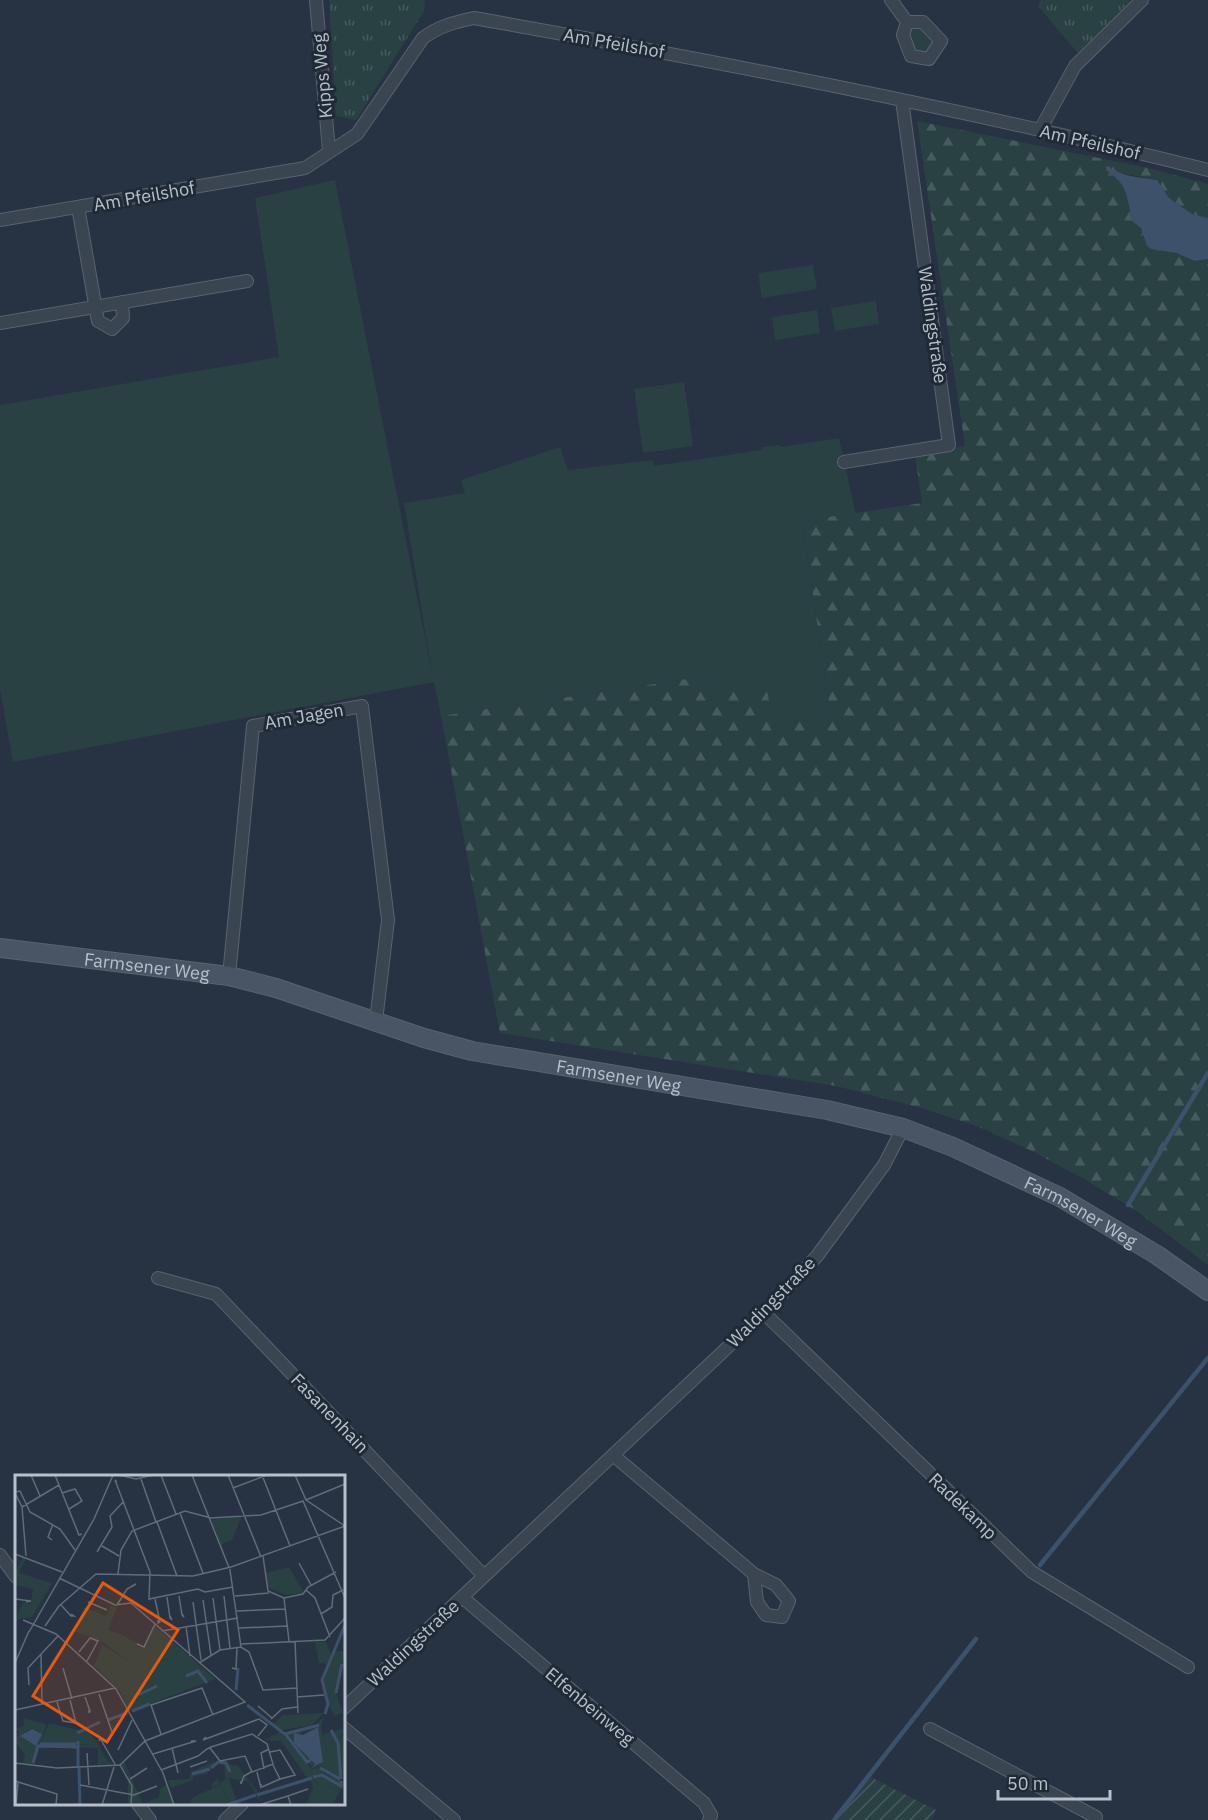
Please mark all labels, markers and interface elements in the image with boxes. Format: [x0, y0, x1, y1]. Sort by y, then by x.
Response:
street label: Am Pfeilshof [562, 23, 667, 63]
street label: Kipps Weg [307, 32, 337, 119]
street label: Am Pfeilshof [1038, 119, 1143, 165]
street label: Am Pfeilshof [92, 176, 197, 216]
street label: Waldingstraße [913, 265, 953, 385]
street label: Am Jagen [263, 698, 345, 734]
street label: Farmsener Weg [83, 947, 211, 985]
street label: Farmsener Weg [555, 1054, 683, 1097]
street label: Farmsener Weg [1021, 1171, 1142, 1252]
street label: Waldingstraße [722, 1252, 820, 1352]
street label: Fasanenhain [286, 1368, 374, 1458]
street label: Radekamp [924, 1468, 1002, 1544]
inset map [15, 1475, 345, 1805]
street label: Waldingstraße [362, 1594, 464, 1691]
street label: Elfenbeinweg [541, 1662, 640, 1750]
scale bar [998, 1763, 1110, 1801]
text: 50 m [1007, 1772, 1049, 1795]

